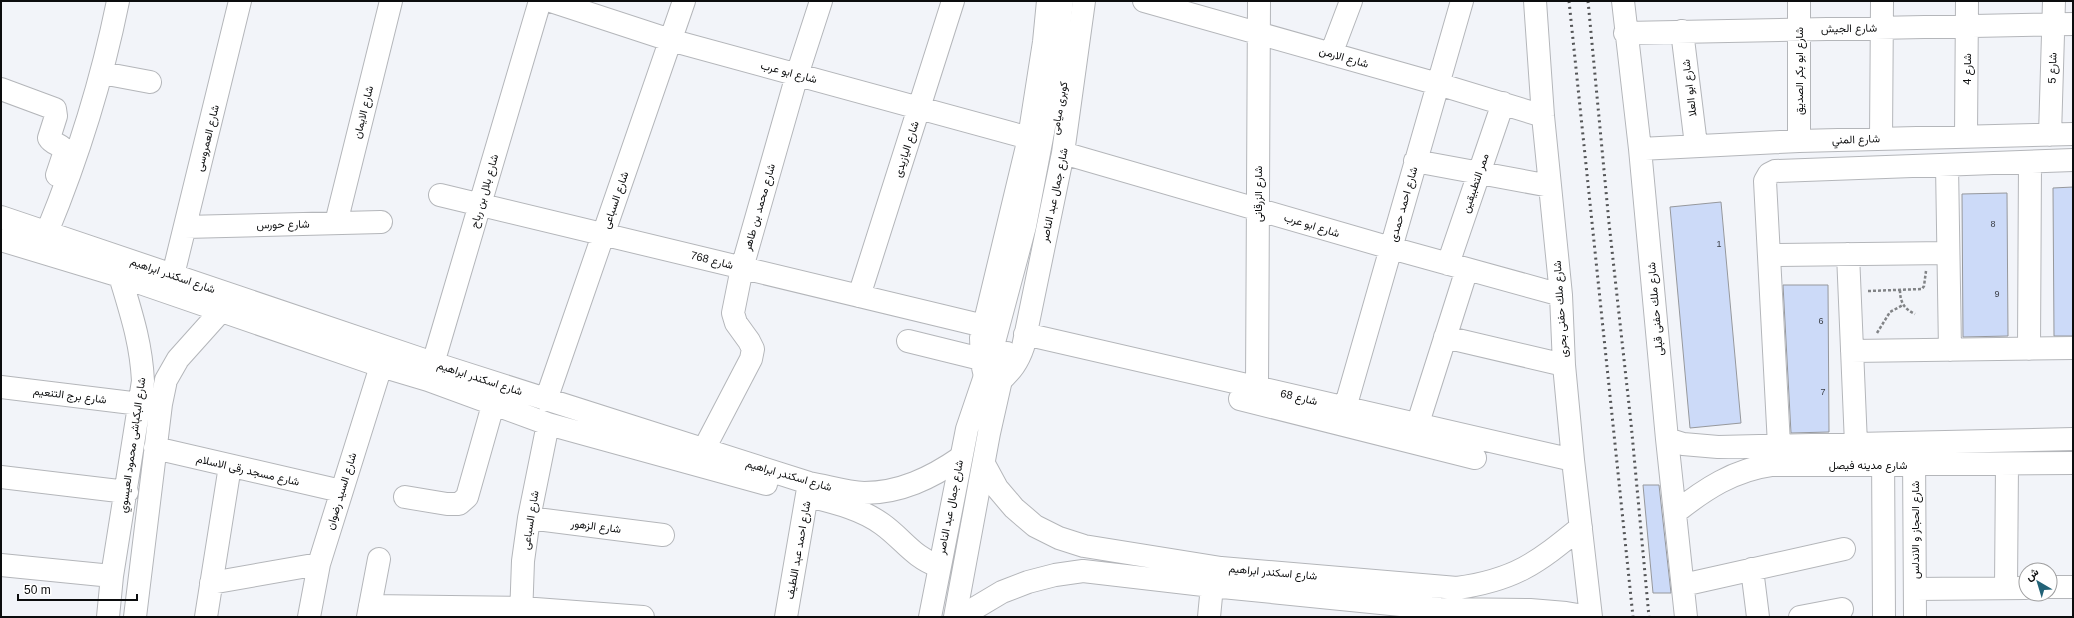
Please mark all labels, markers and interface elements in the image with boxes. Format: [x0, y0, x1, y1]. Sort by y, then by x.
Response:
street label: شارع الجيش [1821, 22, 1877, 36]
street label: شارع ابو بكر الصديق [1793, 27, 1807, 115]
street label: شارع الارمن [1317, 44, 1370, 72]
street label: شارع 5 [2045, 52, 2061, 84]
street label: شارع 4 [1961, 53, 1975, 85]
street label: شارع ابو العلا [1679, 58, 1700, 117]
street label: شارع ابو عرب [759, 59, 819, 87]
street label: كوبرى ميامى [1048, 80, 1071, 136]
street label: شارع الايمان [351, 84, 377, 140]
street label: شارع العمروسى [193, 103, 223, 173]
street label: شارع اليازيدى [891, 119, 923, 179]
street label: شارع المني [1832, 132, 1881, 150]
street label: شارع جمال عبد الناصر [1038, 146, 1072, 245]
street label: شارع بلال بن رباح [468, 152, 502, 230]
street label: ممر التطبيقين [1459, 152, 1492, 215]
street label: شارع محمد بن طاهر [741, 162, 779, 253]
street label: شارع احمد حمدى [1387, 165, 1421, 244]
street label: شارع الزرقانى [1252, 166, 1266, 222]
street label: شارع السباعى [600, 169, 632, 231]
street label: شارع ابو عرب [1282, 211, 1342, 241]
street label: شارع حورس [256, 218, 310, 232]
house number: 8 [1990, 219, 1996, 229]
house number: 1 [1716, 239, 1722, 249]
street label: شارع 768 [689, 249, 735, 273]
street label: شارع اسكندر ابراهيم [128, 255, 217, 297]
street label: شارع ملك حفنى بحرى [1551, 260, 1571, 358]
street label: شارع ملك حفنى قبلى [1645, 261, 1667, 356]
house number: 9 [1994, 289, 2000, 299]
house number: 6 [1818, 316, 1824, 326]
street label: شارع اسكندر ابراهيم [435, 359, 524, 399]
street label: شارع البكباشى محمود العيسوي [117, 376, 151, 514]
street label: شارع برج التنعيم [32, 385, 108, 407]
street label: شارع 68 [1279, 387, 1319, 409]
house number: 7 [1820, 387, 1826, 397]
street label: شارع السيد رضوان [324, 451, 360, 532]
street label: شارع مسجد رقى الاسلام [195, 452, 301, 490]
street label: شارع اسكندر ابراهيم [744, 457, 834, 495]
street label: شارع جمال عبد الناصر [935, 458, 967, 557]
street label: شارع مدينه فيصل [1829, 459, 1908, 473]
street label: شارع الحجاز و الاندلس [1909, 481, 1923, 579]
street label: شارع السباعى [519, 489, 543, 551]
street label: شارع احمد عبد اللطيف [783, 500, 815, 600]
street label: شارع الزهور [569, 517, 622, 537]
street label: شارع اسكندر ابراهيم [1228, 562, 1318, 584]
north arrow [2018, 562, 2058, 602]
text: ش [2023, 565, 2041, 584]
scale bar [18, 576, 137, 602]
text: 50 m [24, 583, 51, 597]

